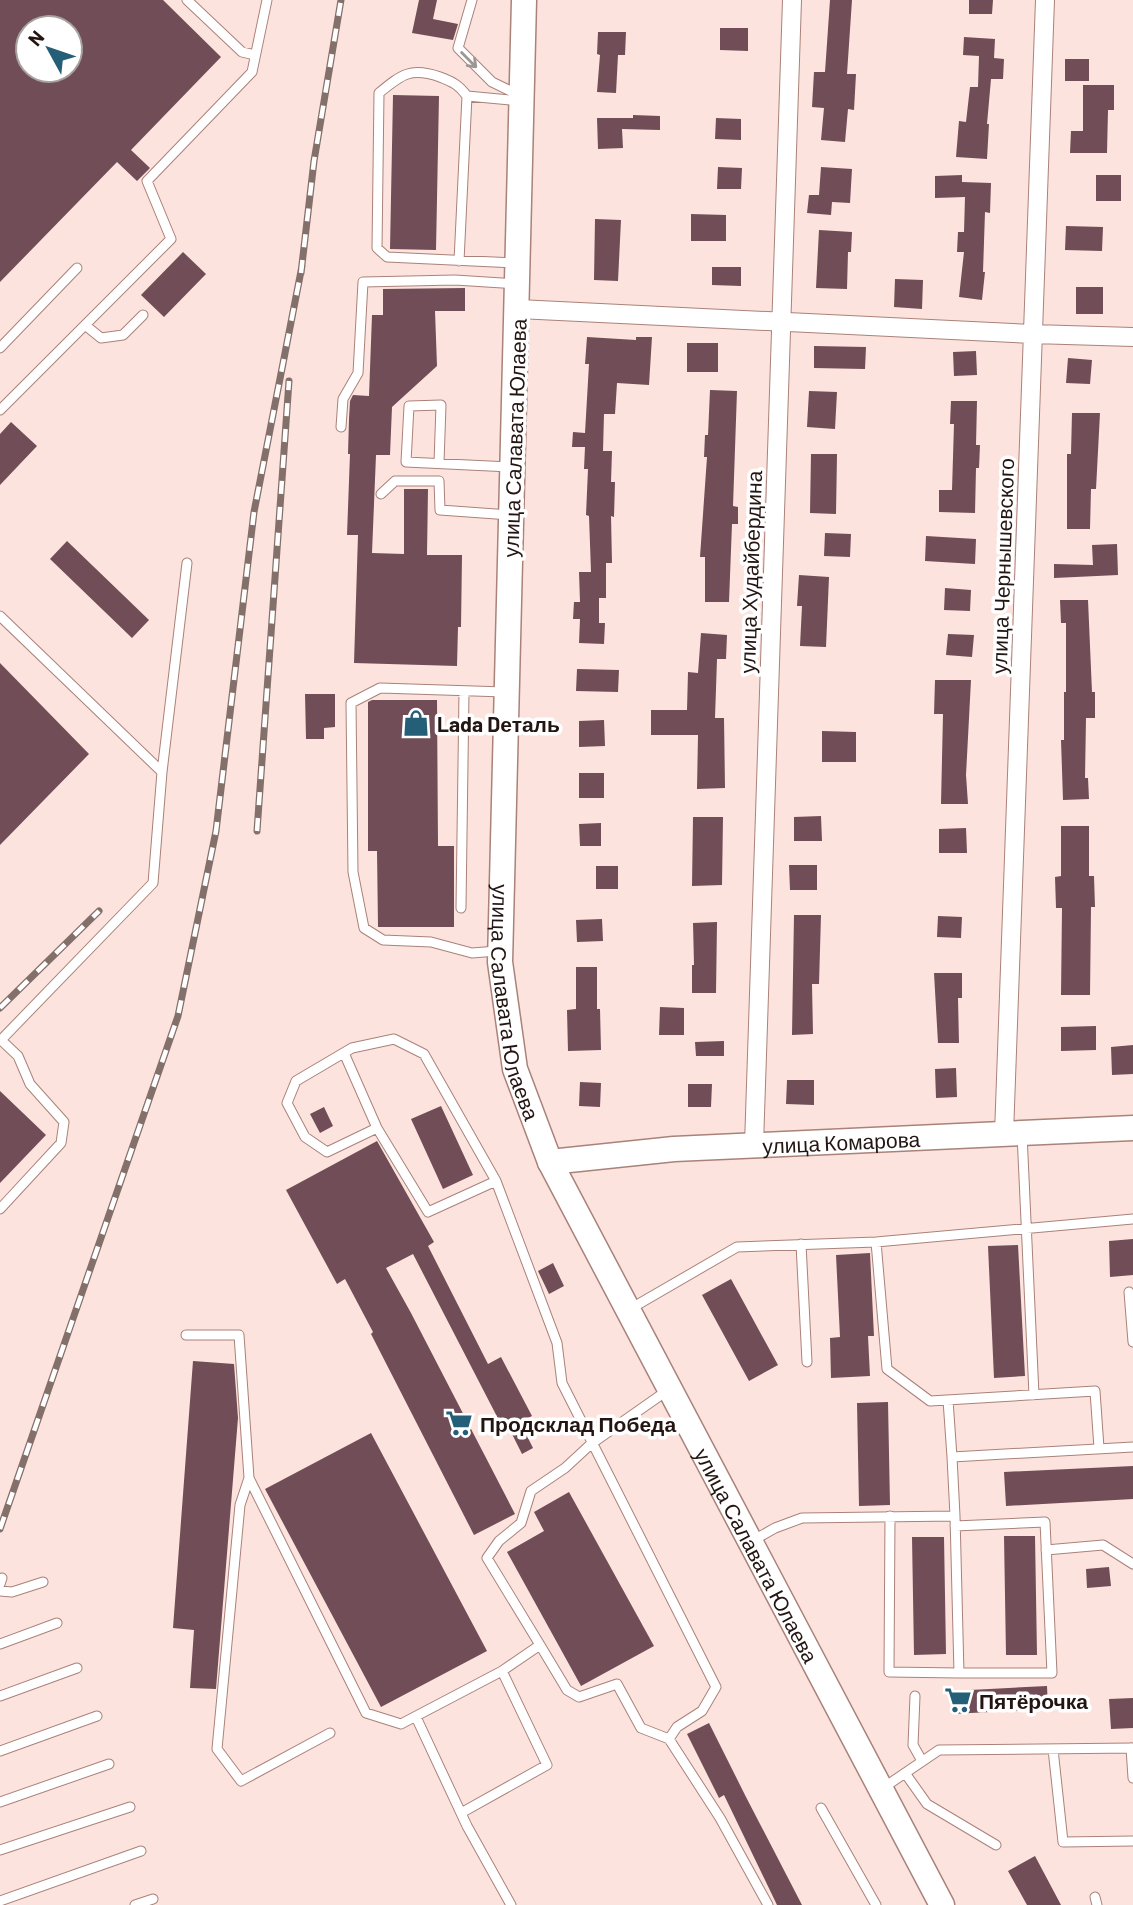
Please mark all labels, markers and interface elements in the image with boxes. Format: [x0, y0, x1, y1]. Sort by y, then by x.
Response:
north arrow [14, 14, 84, 84]
text: N [23, 26, 48, 50]
one-way arrow [461, 51, 478, 68]
street label: улица Салавата Юлаева [497, 318, 531, 558]
street label: улица Чернышевского [986, 458, 1018, 674]
street label: улица Худайбердина [734, 470, 766, 674]
shop icon: Lada Dеталь [401, 708, 431, 738]
place label: Lada Dеталь [437, 711, 560, 736]
street label: улица Салавата Юлаева [488, 884, 546, 1123]
street label: улица Комарова [762, 1125, 921, 1157]
supermarket icon: Продсклад Победа [444, 1408, 474, 1438]
place label: Продсклад Победа [480, 1411, 676, 1436]
street label: улица Салавата Юлаева [691, 1443, 824, 1667]
supermarket icon: Пятёрочка [943, 1685, 973, 1715]
place label: Пятёрочка [979, 1688, 1088, 1713]

